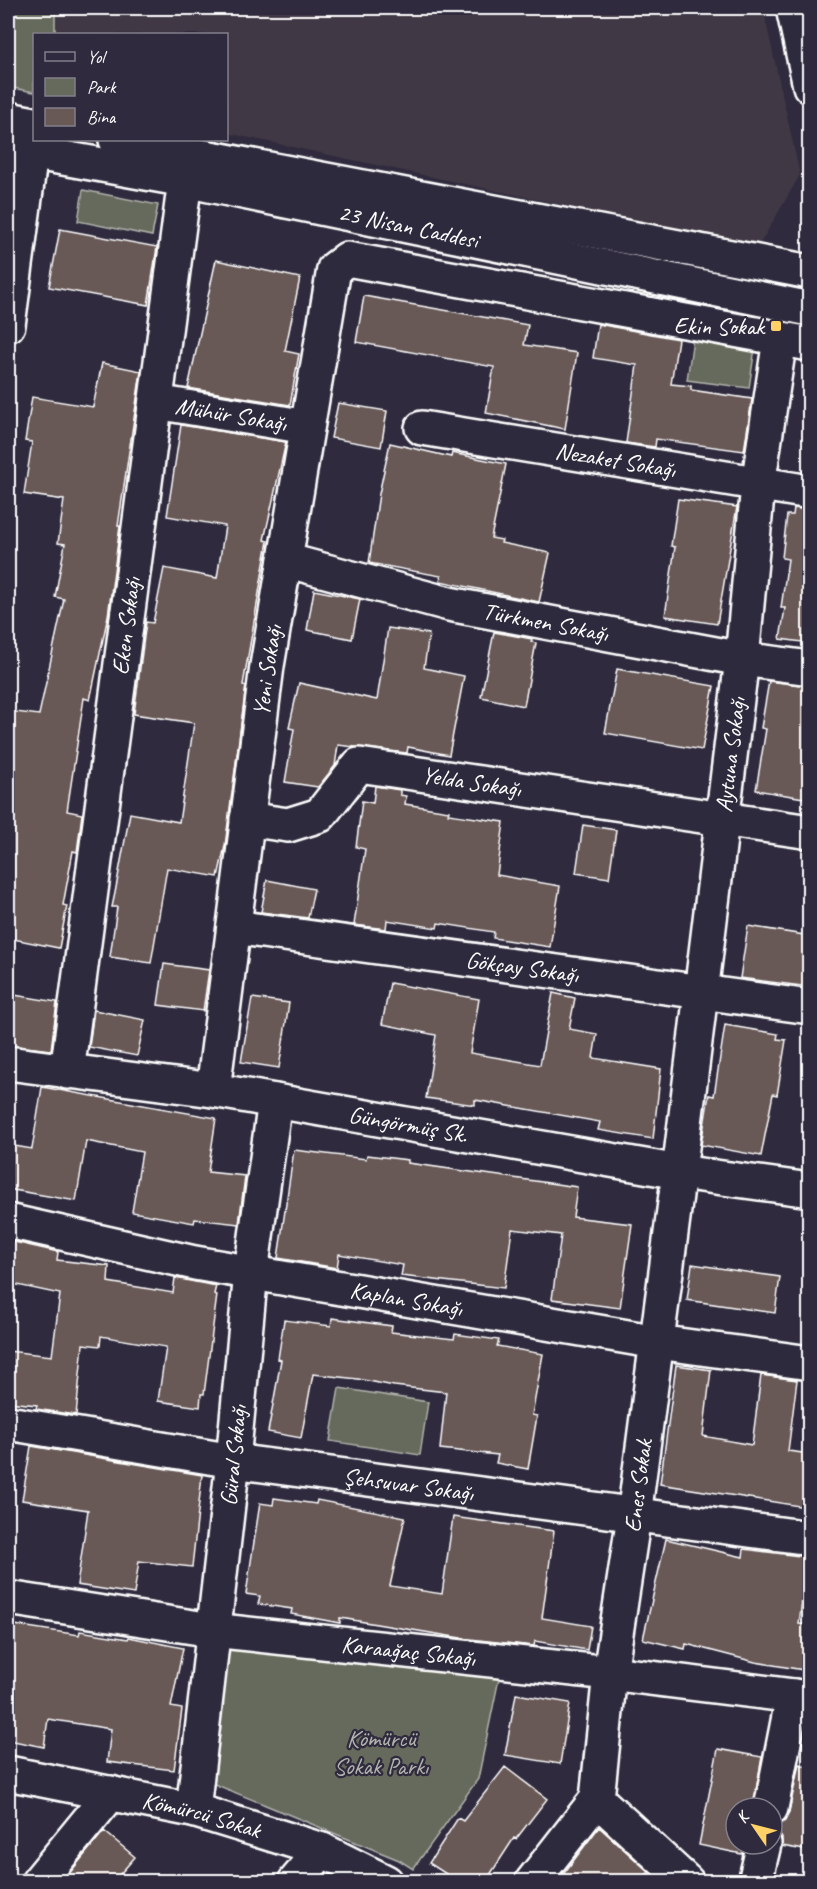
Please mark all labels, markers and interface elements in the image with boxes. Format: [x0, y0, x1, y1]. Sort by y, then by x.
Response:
legend [33, 33, 228, 141]
text: Yol [87, 46, 107, 68]
text: Park [87, 76, 117, 98]
text: Bina [87, 106, 117, 128]
street label: 23 Nisan Caddesi [336, 197, 483, 256]
place label: Ekin Sokak [674, 311, 766, 341]
marker: Ekin Sokak [769, 319, 783, 333]
street label: Mühür Sokağı [173, 390, 290, 439]
street label: Nezaket Sokağı [553, 435, 679, 485]
street label: Eken Sokağı [105, 574, 148, 676]
street label: Türkmen Sokağı [480, 596, 612, 649]
street label: Yeni Sokağı [246, 621, 289, 718]
street label: Aytuna Sokağı [708, 694, 752, 814]
street label: Yelda Sokağı [420, 760, 525, 804]
street label: Gökçay Sokağı [464, 944, 582, 990]
street label: Güngörmüş Sk. [346, 1099, 470, 1150]
street label: Kaplan Sokağı [348, 1275, 466, 1324]
street label: Güral Sokağı [213, 1402, 253, 1507]
street label: Enes Sokak [617, 1436, 659, 1534]
street label: Şehsuvar Sokağı [341, 1461, 477, 1508]
street label: Karaağaç Sokağı [340, 1629, 478, 1674]
park label: Kömürcü Sokak Parkı [334, 1723, 430, 1781]
street label: Kömürcü Sokak [140, 1785, 267, 1846]
north arrow [724, 1796, 784, 1856]
text: K [732, 1806, 755, 1827]

